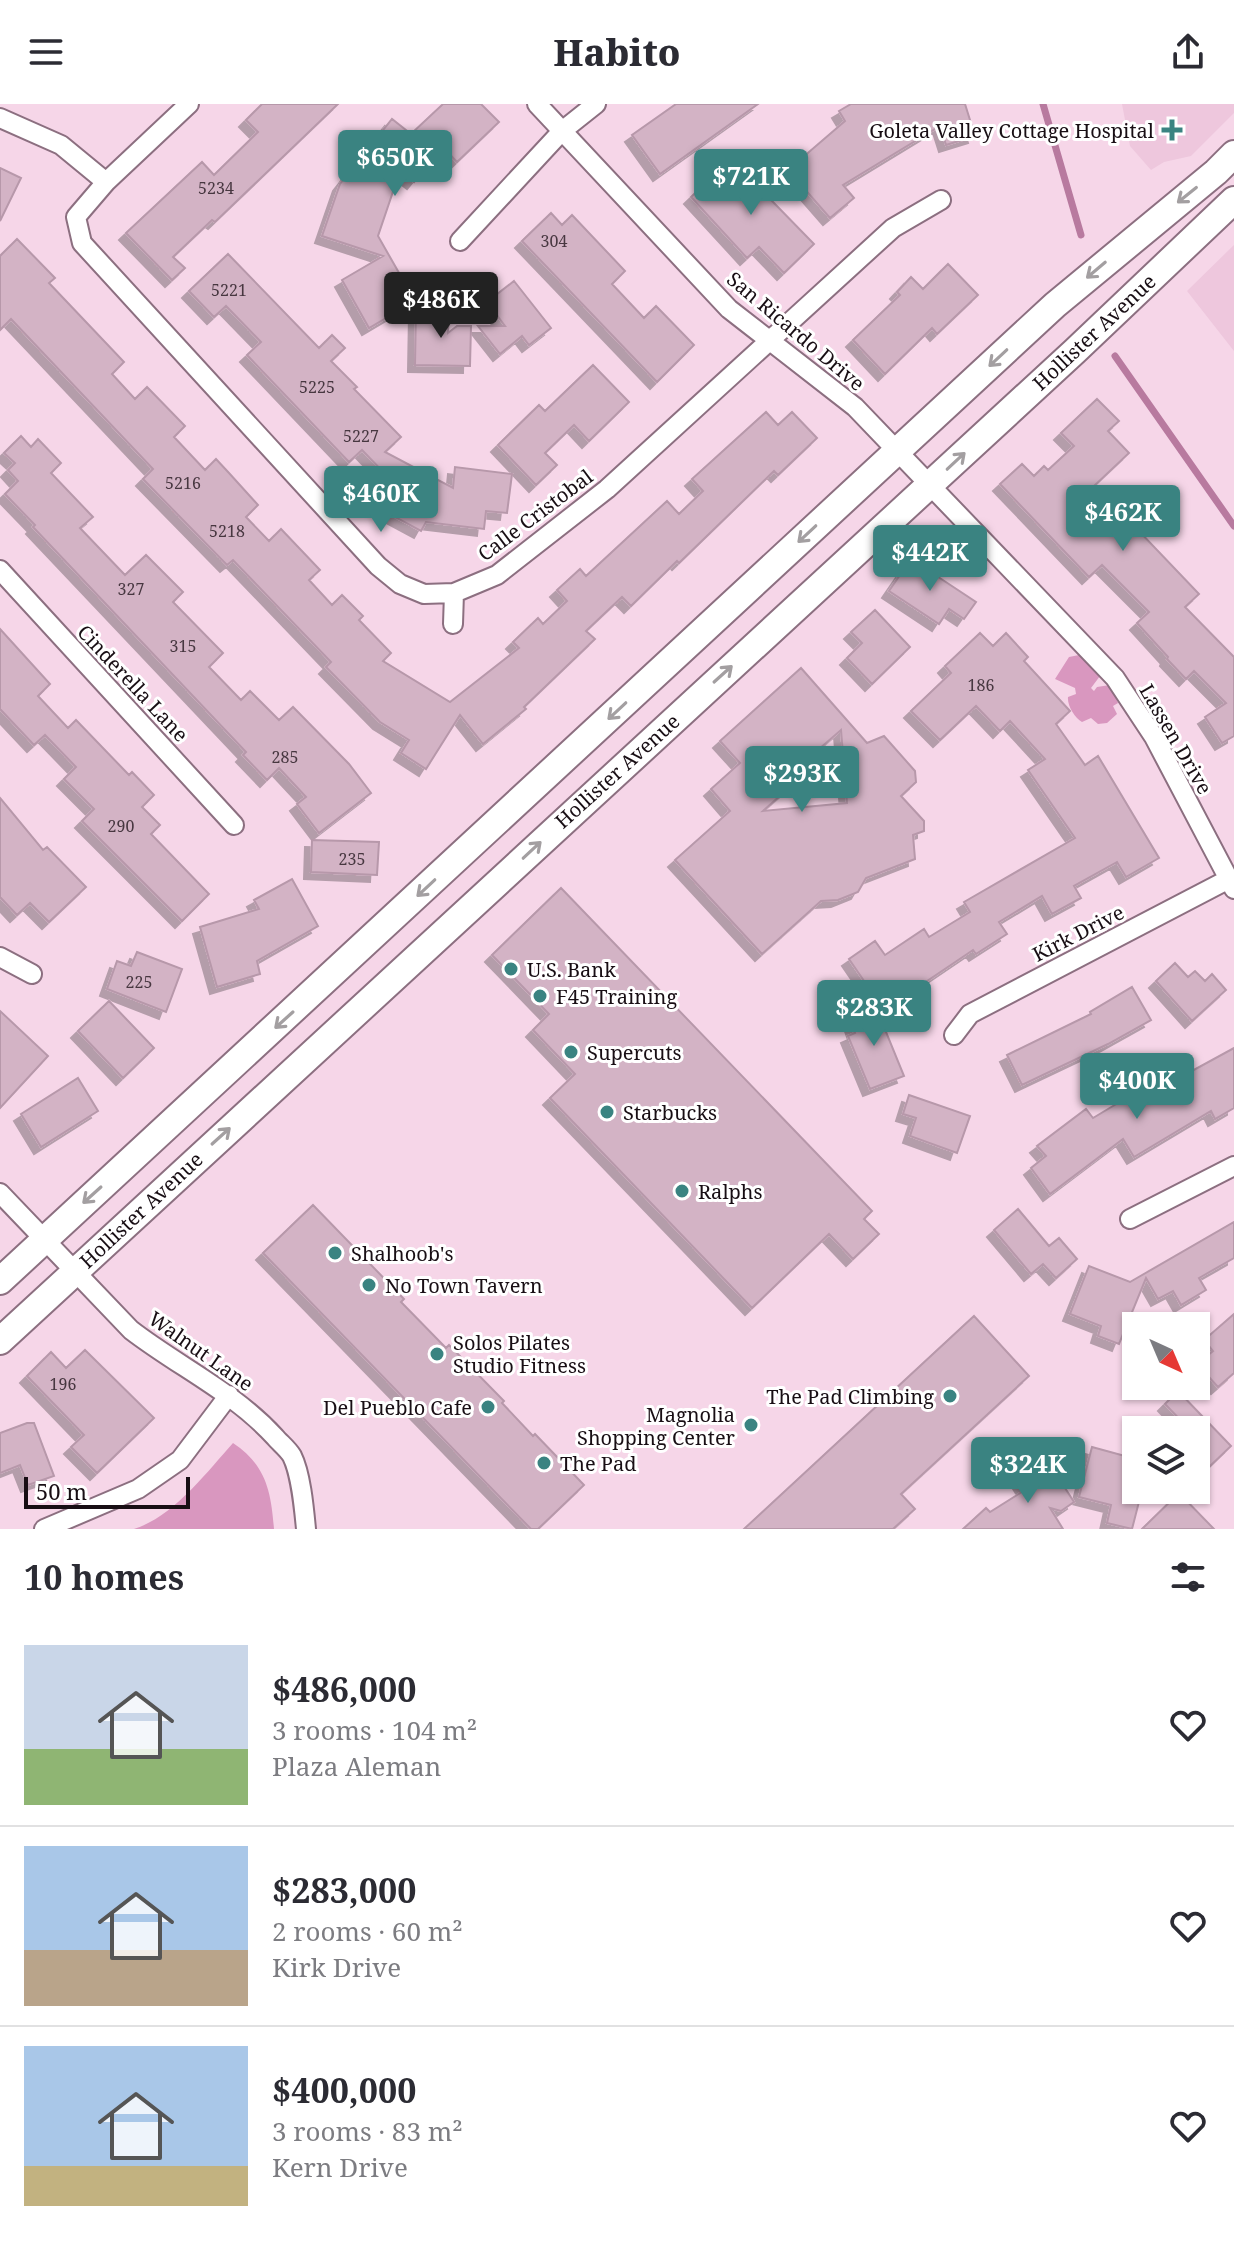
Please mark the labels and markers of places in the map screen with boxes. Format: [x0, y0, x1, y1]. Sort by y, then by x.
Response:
place label: Goleta Valley Cottage Hospital [869, 117, 1154, 144]
marker: Goleta Valley Cottage Hospital [1161, 119, 1183, 141]
pin: $650K [339, 130, 451, 198]
pin: $721K [695, 149, 807, 217]
pin: $486K [385, 272, 497, 340]
pin: $460K [325, 466, 437, 534]
pin: $462K [1067, 485, 1179, 553]
pin: $442K [874, 525, 986, 593]
pin: $293K [746, 746, 858, 814]
place label: U.S. Bank [527, 956, 616, 983]
marker: U.S. Bank [502, 960, 520, 978]
pin: $283K [818, 980, 930, 1048]
place label: F45 Training [556, 983, 677, 1010]
marker: F45 Training [531, 987, 549, 1005]
place label: Supercuts [587, 1039, 682, 1066]
marker: Supercuts [562, 1043, 580, 1061]
pin: $400K [1081, 1053, 1193, 1121]
place label: Starbucks [623, 1099, 717, 1126]
marker: Starbucks [598, 1103, 616, 1121]
place label: Ralphs [698, 1178, 763, 1205]
marker: Ralphs [673, 1182, 691, 1200]
place label: Shalhoob's [351, 1240, 454, 1267]
marker: Shalhoob's [326, 1244, 344, 1262]
place label: No Town Tavern [385, 1272, 543, 1299]
marker: No Town Tavern [360, 1276, 378, 1294]
place label: Solos Pilates Studio Fitness [453, 1329, 586, 1379]
marker: Solos Pilates Studio Fitness [428, 1345, 446, 1363]
place label: The Pad Climbing [766, 1383, 934, 1410]
marker: The Pad Climbing [941, 1387, 959, 1405]
place label: Del Pueblo Cafe [323, 1394, 472, 1421]
marker: Del Pueblo Cafe [479, 1398, 497, 1416]
place label: Magnolia Shopping Center [577, 1401, 736, 1451]
marker: Magnolia Shopping Center [742, 1416, 760, 1434]
pin: $324K [972, 1437, 1084, 1505]
place label: The Pad [560, 1450, 636, 1477]
marker: The Pad [535, 1454, 553, 1472]

